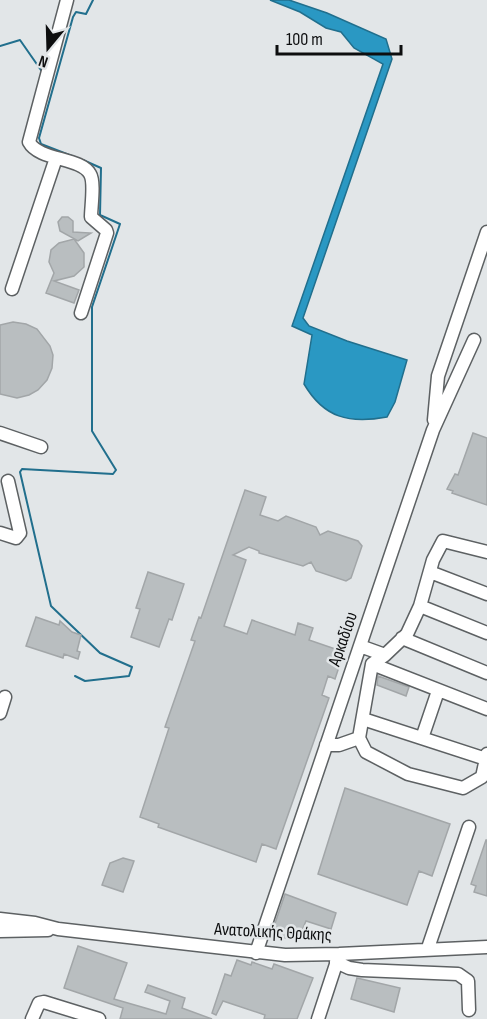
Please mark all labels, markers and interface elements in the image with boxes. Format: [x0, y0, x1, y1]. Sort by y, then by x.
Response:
north arrow [18, 18, 78, 78]
scale bar [277, 18, 402, 56]
text: 100 m [286, 29, 323, 50]
text: N [36, 50, 51, 71]
street label: Αρκαδίου [324, 609, 362, 670]
street label: Ανατολικής Θράκης [213, 918, 332, 946]

